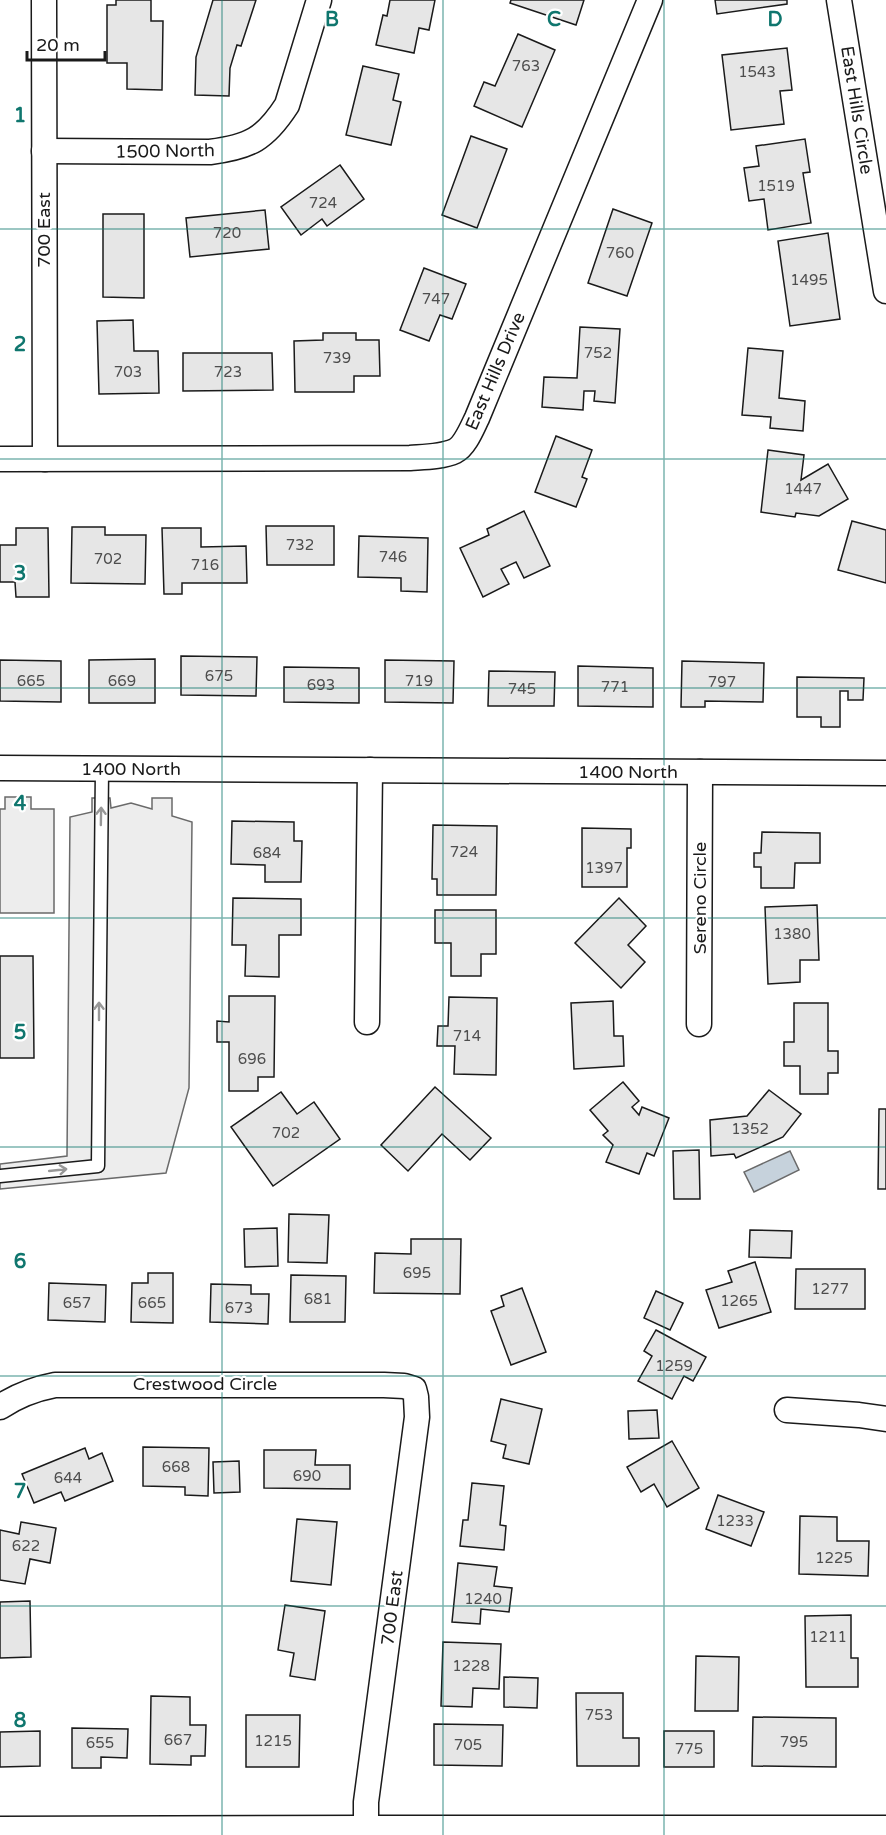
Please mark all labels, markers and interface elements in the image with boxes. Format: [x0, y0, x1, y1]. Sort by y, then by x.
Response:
text: B [325, 8, 339, 32]
text: C [547, 8, 561, 32]
text: D [767, 8, 783, 32]
scale bar [27, 24, 105, 62]
text: 20 m [36, 34, 80, 56]
street label: East Hills Circle [836, 44, 878, 176]
house number: 763 [512, 57, 540, 75]
house number: 1543 [738, 63, 776, 81]
text: 1 [14, 104, 26, 128]
street label: 1500 North [115, 139, 215, 163]
house number: 1519 [757, 177, 795, 195]
street label: 700 East [33, 192, 55, 268]
house number: 724 [309, 194, 337, 212]
house number: 720 [213, 224, 241, 242]
house number: 760 [606, 244, 634, 262]
house number: 1495 [790, 271, 828, 289]
house number: 747 [422, 290, 450, 308]
street label: East Hills Drive [460, 309, 530, 433]
text: 2 [14, 333, 26, 357]
house number: 752 [584, 344, 612, 362]
house number: 739 [323, 349, 351, 367]
house number: 703 [114, 363, 142, 381]
house number: 723 [214, 363, 242, 381]
house number: 1447 [784, 480, 822, 498]
house number: 732 [286, 536, 314, 554]
house number: 746 [379, 548, 407, 566]
house number: 702 [94, 550, 122, 568]
house number: 716 [191, 556, 219, 574]
text: 3 [14, 562, 26, 586]
house number: 675 [205, 667, 233, 685]
house number: 665 [17, 672, 45, 690]
house number: 669 [108, 672, 136, 690]
house number: 719 [405, 672, 433, 690]
house number: 797 [708, 673, 736, 691]
house number: 693 [307, 676, 335, 694]
house number: 771 [601, 678, 629, 696]
house number: 745 [508, 680, 536, 698]
street label: 1400 North [81, 758, 181, 780]
street label: 1400 North [578, 761, 678, 783]
text: 4 [14, 792, 27, 816]
one-way arrow [95, 806, 107, 826]
street label: Sereno Circle [689, 842, 711, 954]
house number: 724 [450, 843, 478, 861]
house number: 684 [253, 844, 281, 862]
house number: 1397 [585, 859, 623, 877]
house number: 1380 [773, 925, 811, 943]
one-way arrow [93, 1001, 105, 1021]
text: 5 [14, 1021, 26, 1045]
house number: 714 [453, 1027, 481, 1045]
house number: 696 [238, 1050, 266, 1068]
house number: 1352 [731, 1120, 769, 1138]
house number: 702 [272, 1124, 300, 1142]
one-way arrow [48, 1164, 68, 1175]
text: 6 [14, 1250, 26, 1274]
house number: 695 [403, 1264, 431, 1282]
house number: 1277 [811, 1280, 849, 1298]
house number: 681 [304, 1290, 332, 1308]
house number: 1265 [720, 1292, 758, 1310]
house number: 657 [63, 1294, 91, 1312]
house number: 665 [138, 1294, 166, 1312]
house number: 673 [225, 1299, 253, 1317]
house number: 1259 [655, 1357, 693, 1375]
street label: Crestwood Circle [133, 1373, 277, 1395]
house number: 668 [162, 1458, 190, 1476]
house number: 690 [293, 1467, 321, 1485]
house number: 644 [54, 1469, 82, 1487]
text: 7 [14, 1480, 26, 1504]
house number: 1233 [716, 1512, 754, 1530]
house number: 622 [12, 1537, 40, 1555]
house number: 1225 [815, 1549, 853, 1567]
street label: 700 East [376, 1569, 408, 1647]
house number: 1240 [464, 1590, 502, 1608]
house number: 1211 [809, 1628, 847, 1646]
house number: 1228 [452, 1657, 490, 1675]
house number: 753 [585, 1706, 613, 1724]
text: 8 [14, 1709, 26, 1733]
house number: 667 [164, 1731, 192, 1749]
house number: 1215 [254, 1732, 292, 1750]
house number: 795 [780, 1733, 808, 1751]
house number: 655 [86, 1734, 114, 1752]
house number: 705 [454, 1736, 482, 1754]
house number: 775 [675, 1740, 703, 1758]

